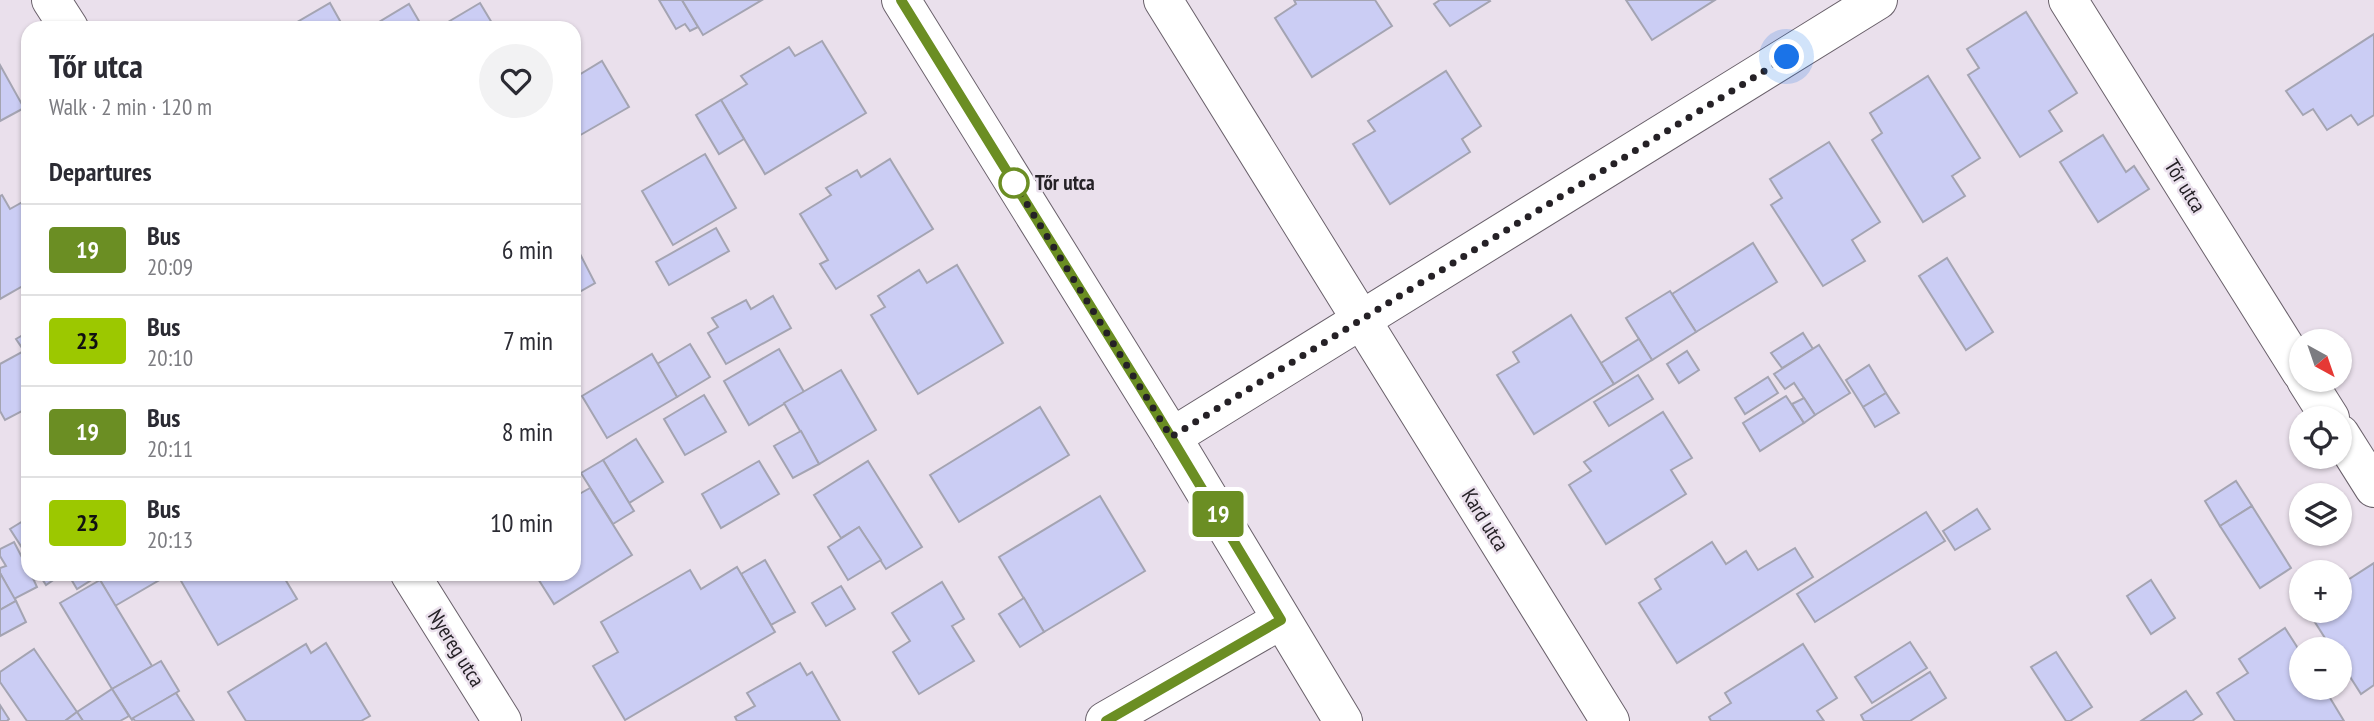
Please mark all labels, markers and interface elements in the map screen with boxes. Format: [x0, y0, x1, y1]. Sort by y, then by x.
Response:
your location [1769, 39, 1804, 74]
text: Tőr utca [49, 44, 143, 87]
button: heart [479, 44, 553, 118]
text: Walk · 2 min · 120 m [49, 92, 212, 121]
street label: Tőr utca [2159, 154, 2212, 217]
text: Departures [49, 155, 152, 188]
marker: Tőr utca [999, 168, 1029, 198]
place label: Tőr utca [1035, 169, 1095, 196]
text: Bus [147, 219, 180, 252]
text: 6 min [502, 233, 553, 266]
text: 19 [76, 234, 99, 265]
text: 20:09 [147, 252, 193, 281]
text: Bus [147, 310, 180, 343]
text: 7 min [503, 324, 553, 357]
text: 23 [76, 325, 99, 356]
north arrow [2289, 329, 2352, 392]
map controls [2289, 329, 2352, 700]
text: 20:10 [147, 343, 193, 372]
text: Bus [147, 401, 180, 434]
button: locate [2289, 406, 2352, 469]
text: 8 min [502, 415, 553, 448]
text: 19 [76, 416, 99, 447]
text: 20:11 [147, 434, 193, 463]
button: layers [2289, 483, 2352, 546]
street label: Kard utca [1456, 484, 1515, 556]
line badge: 19 [1186, 491, 1250, 537]
text: Bus [147, 492, 180, 525]
text: 19 [1207, 498, 1229, 529]
text: 10 min [490, 506, 553, 539]
text: 23 [76, 507, 99, 538]
text: 20:13 [147, 525, 193, 554]
button: + [2289, 560, 2352, 623]
street label: Nyereg utca [422, 604, 491, 691]
button: − [2289, 637, 2352, 700]

